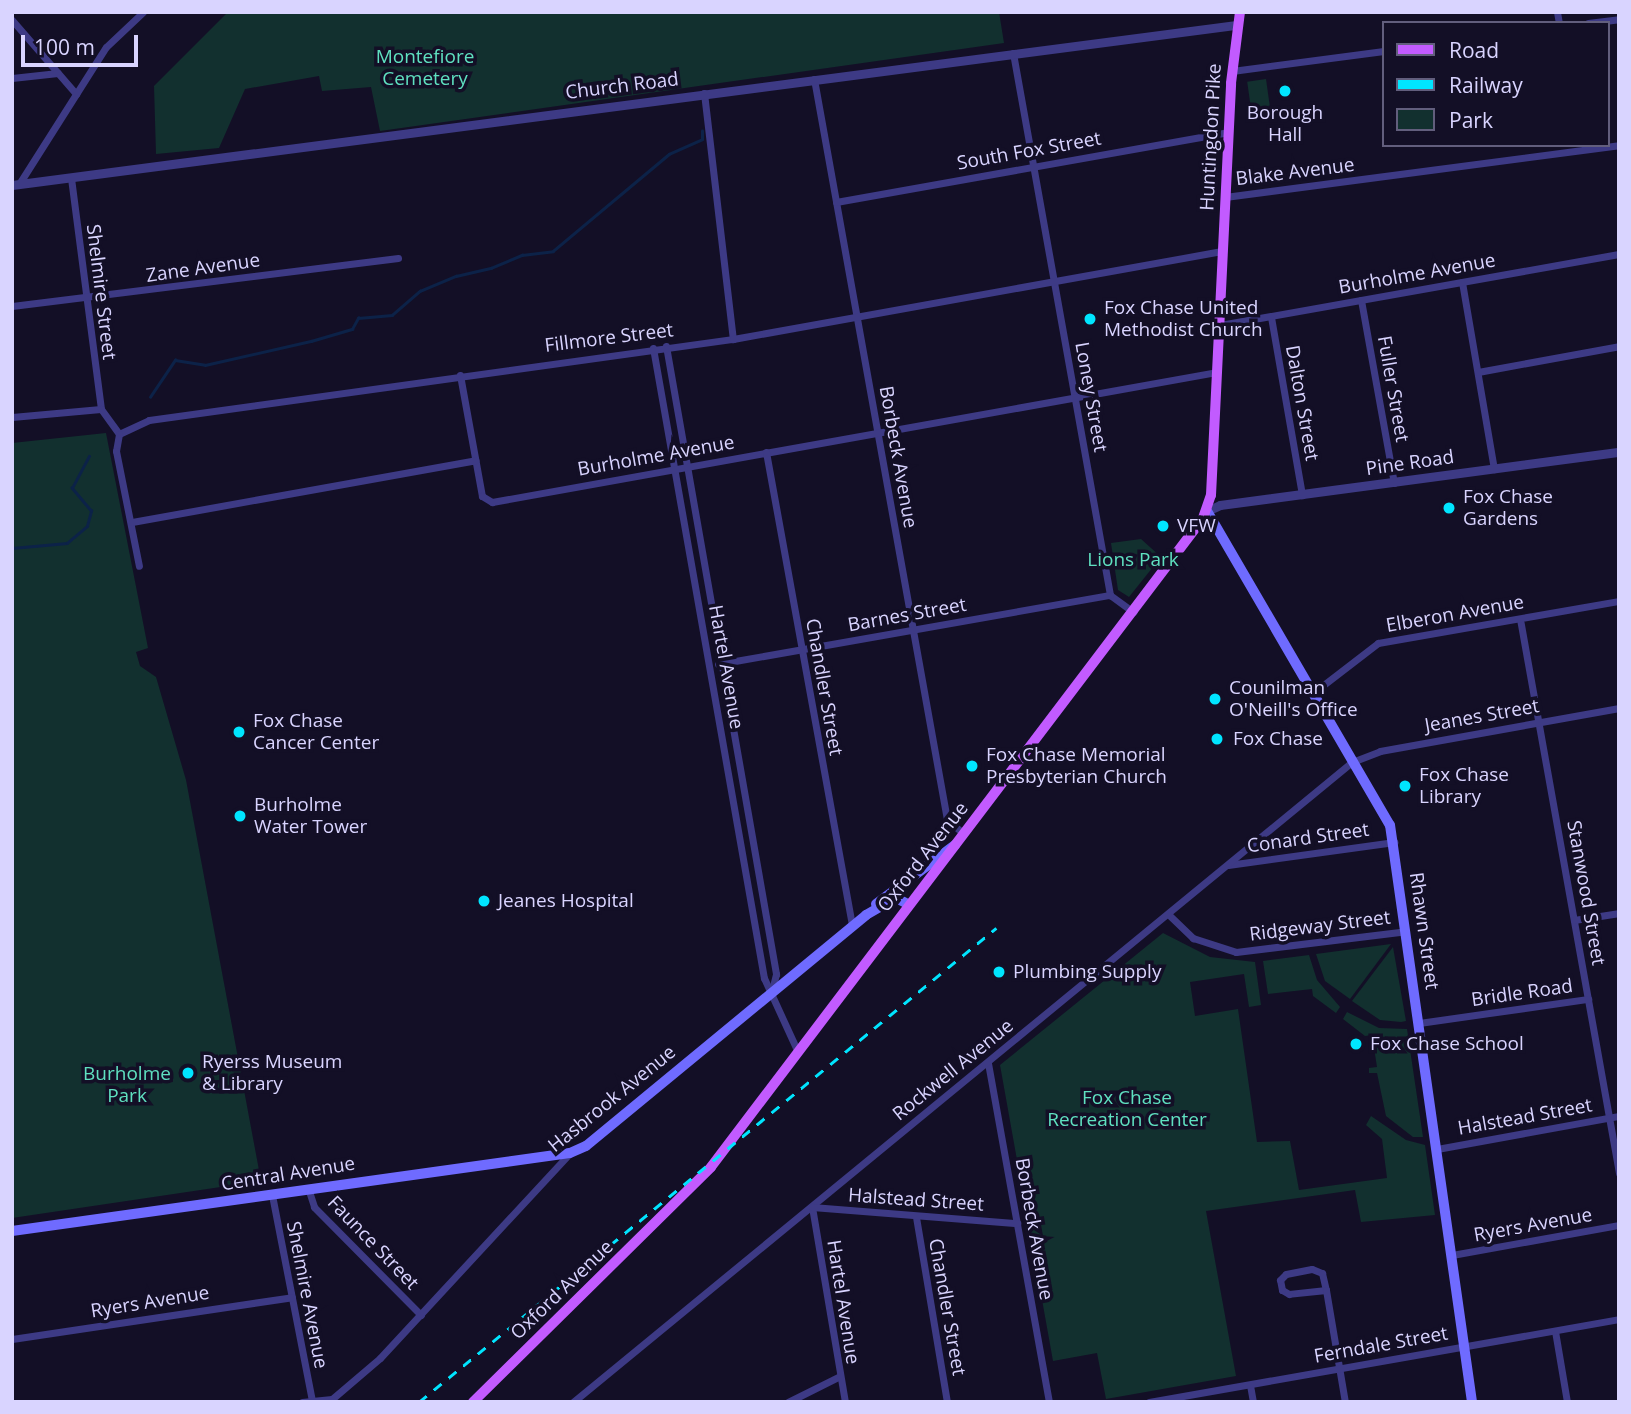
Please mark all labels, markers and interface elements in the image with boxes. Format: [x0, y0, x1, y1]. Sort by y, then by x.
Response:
scale bar [24, 21, 142, 65]
legend [1382, 21, 1610, 147]
text: 100 m [34, 33, 95, 61]
text: Road [1449, 36, 1499, 64]
park label: Montefiore Cemetery [376, 46, 474, 90]
street label: Huntingdon Pike [1196, 63, 1226, 211]
street label: Church Road [564, 68, 680, 104]
text: Railway [1449, 71, 1523, 99]
marker: Borough Hall [1277, 83, 1293, 99]
place label: Borough Hall [1247, 102, 1323, 146]
text: Park [1449, 106, 1493, 134]
street label: South Fox Street [955, 127, 1103, 175]
street label: Blake Avenue [1234, 153, 1356, 191]
street label: Shelmire Street [81, 223, 121, 361]
street label: Zane Avenue [145, 249, 261, 287]
street label: Burholme Avenue [1337, 249, 1497, 299]
place label: Fox Chase United Methodist Church [1104, 297, 1263, 341]
marker: Fox Chase United Methodist Church [1082, 311, 1098, 327]
street label: Fillmore Street [543, 319, 675, 357]
street label: Fuller Street [1372, 334, 1414, 444]
street label: Loney Street [1070, 340, 1112, 454]
street label: Dalton Street [1281, 343, 1323, 463]
street label: Borbeck Avenue [874, 384, 922, 530]
street label: Burholme Avenue [576, 431, 736, 481]
street label: Pine Road [1364, 446, 1456, 480]
place label: Fox Chase Gardens [1463, 486, 1553, 530]
marker: Fox Chase Gardens [1441, 500, 1457, 516]
place label: VFW [1177, 515, 1216, 537]
marker: VFW [1155, 518, 1171, 534]
park label: Lions Park [1087, 549, 1179, 571]
street label: Elberon Avenue [1384, 591, 1526, 637]
street label: Barnes Street [846, 593, 968, 637]
street label: Hartel Avenue [704, 603, 748, 731]
street label: Chandler Street [801, 617, 847, 757]
place label: Counilman O'Neill's Office [1229, 677, 1358, 721]
marker: Counilman O'Neill's Office [1207, 691, 1223, 707]
street label: Jeanes Street [1423, 695, 1541, 737]
place label: Fox Chase Cancer Center [253, 710, 379, 754]
marker: Fox Chase Cancer Center [231, 724, 247, 740]
place label: Fox Chase [1233, 728, 1323, 750]
marker: Fox Chase [1207, 729, 1227, 749]
place label: Fox Chase Memorial Presbyterian Church [986, 744, 1167, 788]
marker: Fox Chase Memorial Presbyterian Church [964, 758, 980, 774]
place label: Fox Chase Library [1419, 764, 1509, 808]
marker: Fox Chase Library [1397, 778, 1413, 794]
place label: Burholme Water Tower [254, 794, 367, 838]
street label: Oxford Avenue [873, 798, 973, 916]
marker: Burholme Water Tower [232, 808, 248, 824]
street label: Conard Street [1246, 818, 1370, 858]
street label: Stanwood Street [1562, 819, 1610, 967]
street label: Rhawn Street [1404, 871, 1444, 991]
place label: Jeanes Hospital [498, 890, 634, 912]
marker: Jeanes Hospital [476, 893, 492, 909]
street label: Ridgeway Street [1248, 906, 1392, 946]
place label: Plumbing Supply [1013, 961, 1161, 983]
marker: Plumbing Supply [991, 964, 1007, 980]
street label: Bridle Road [1470, 975, 1574, 1011]
street label: Rockwell Avenue [888, 1014, 1018, 1126]
place label: Fox Chase School [1370, 1033, 1524, 1055]
marker: Fox Chase School [1348, 1036, 1364, 1052]
street label: Hasbrook Avenue [544, 1041, 680, 1157]
place label: Ryerss Museum & Library [202, 1051, 342, 1095]
park label: Burholme Park [83, 1063, 171, 1107]
marker: Ryerss Museum & Library [180, 1065, 196, 1081]
park label: Fox Chase Recreation Center [1047, 1087, 1207, 1131]
street label: Halstead Street [1456, 1094, 1594, 1140]
street label: Central Avenue [219, 1152, 357, 1196]
street label: Borbeck Avenue [1010, 1156, 1058, 1302]
street label: Halstead Street [847, 1184, 985, 1216]
street label: Faunce Street [323, 1191, 423, 1295]
street label: Ryers Avenue [1472, 1203, 1594, 1247]
street label: Shelmire Avenue [282, 1219, 332, 1371]
street label: Oxford Avenue [506, 1236, 618, 1344]
street label: Chandler Street [924, 1237, 970, 1377]
street label: Hartel Avenue [822, 1238, 864, 1366]
street label: Ryers Avenue [89, 1281, 211, 1323]
street label: Ferndale Street [1312, 1322, 1450, 1368]

